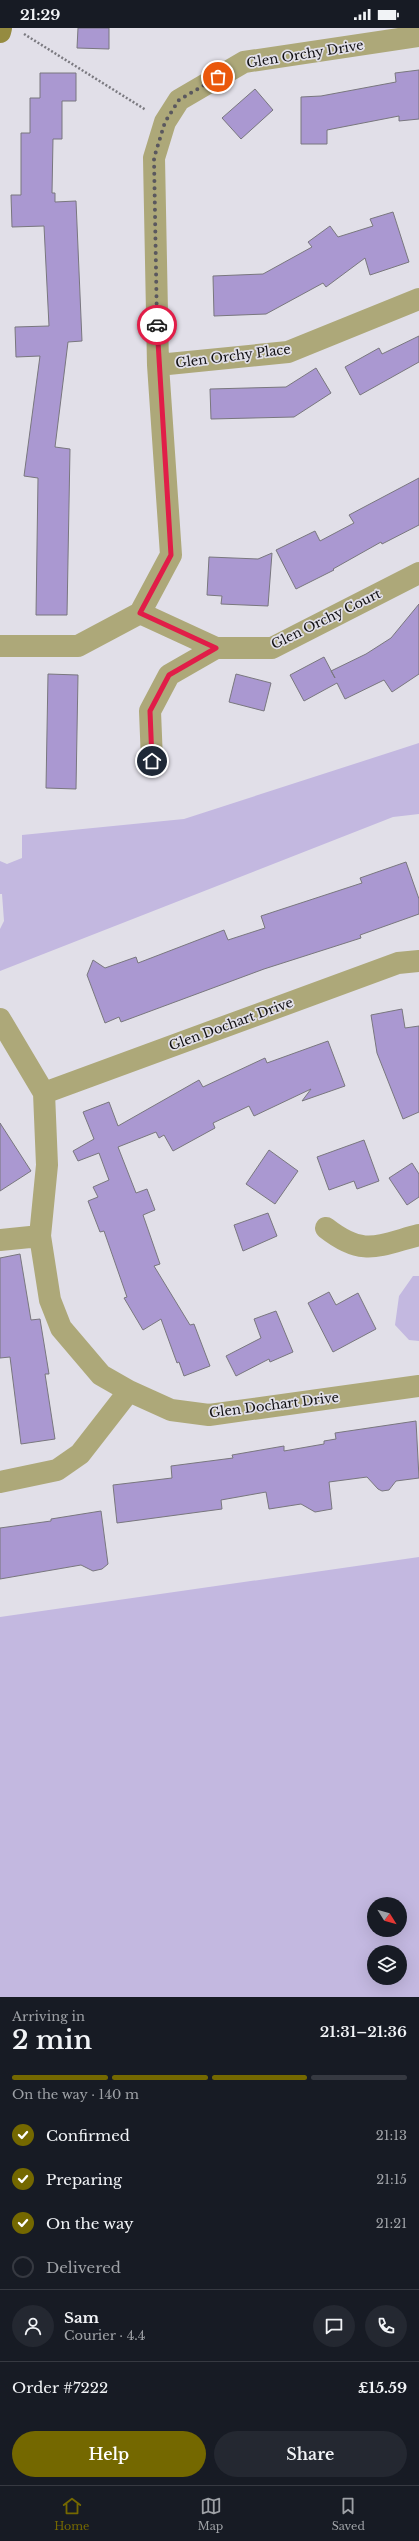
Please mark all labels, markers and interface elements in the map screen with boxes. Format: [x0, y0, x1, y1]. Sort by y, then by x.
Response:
text: 21:29 [20, 5, 60, 24]
street label: Glen Orchy Drive [245, 36, 365, 72]
pin [201, 60, 235, 94]
icon: bag [207, 66, 229, 88]
courier [137, 305, 177, 345]
icon: car [146, 314, 168, 336]
street label: Glen Orchy Place [174, 340, 292, 372]
street label: Glen Orchy Court [268, 585, 384, 653]
pin [135, 744, 169, 778]
icon: home [141, 750, 163, 772]
street label: Glen Dochart Drive [167, 994, 295, 1054]
street label: Glen Dochart Drive [208, 1389, 340, 1421]
north arrow [367, 1897, 407, 1937]
map controls [367, 1897, 407, 1985]
button: layers [367, 1945, 407, 1985]
text: Arriving in [12, 2008, 85, 2025]
text: 21:31–21:36 [320, 2022, 407, 2041]
text: 2 min [12, 2024, 92, 2056]
text: On the way · 140 m [12, 2086, 139, 2103]
icon: check [12, 2124, 34, 2146]
text: Confirmed [46, 2126, 130, 2145]
text: 21:13 [376, 2127, 407, 2144]
icon: check [12, 2168, 34, 2190]
text: Preparing [46, 2170, 122, 2189]
text: 21:15 [376, 2171, 407, 2188]
icon: check [12, 2212, 34, 2234]
text: On the way [46, 2214, 134, 2233]
text: 21:21 [376, 2215, 407, 2232]
text: Delivered [46, 2258, 121, 2277]
button: person [12, 2305, 54, 2347]
button: chat [313, 2305, 355, 2347]
button: phone [365, 2305, 407, 2347]
text: Sam [64, 2308, 99, 2327]
text: Courier · 4.4 [64, 2327, 145, 2344]
text: Order #7222 [12, 2378, 108, 2397]
text: £15.59 [358, 2378, 407, 2397]
button: Help [12, 2431, 206, 2477]
button: Share [214, 2431, 407, 2477]
tab: Home [54, 2495, 89, 2533]
tab: Map [198, 2495, 223, 2533]
tab: Saved [332, 2495, 365, 2533]

